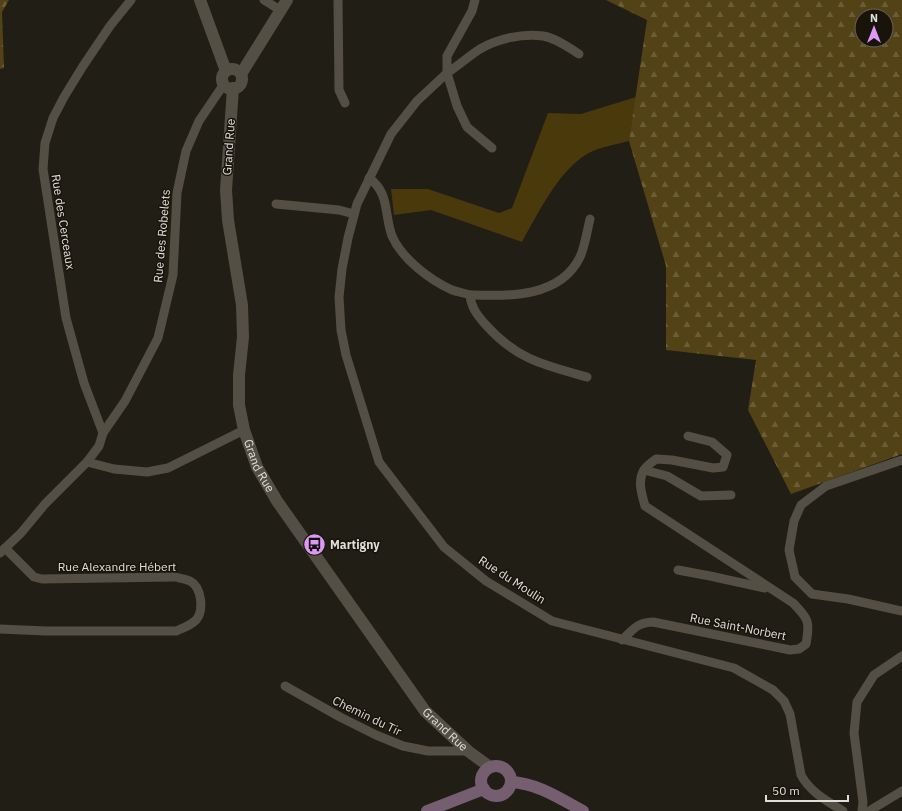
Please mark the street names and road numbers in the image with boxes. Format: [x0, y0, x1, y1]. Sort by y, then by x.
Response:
street label: Grand Rue [219, 118, 238, 176]
street label: Rue des Cerceaux [49, 173, 78, 271]
street label: Rue des Robelets [150, 188, 173, 283]
street label: Grand Rue [241, 437, 278, 495]
street label: Rue du Moulin [476, 552, 549, 607]
street label: Rue Alexandre Hébert [58, 559, 176, 574]
street label: Rue Saint-Norbert [689, 610, 787, 643]
street label: Chemin du Tir [330, 692, 405, 739]
street label: Grand Rue [419, 704, 472, 754]

